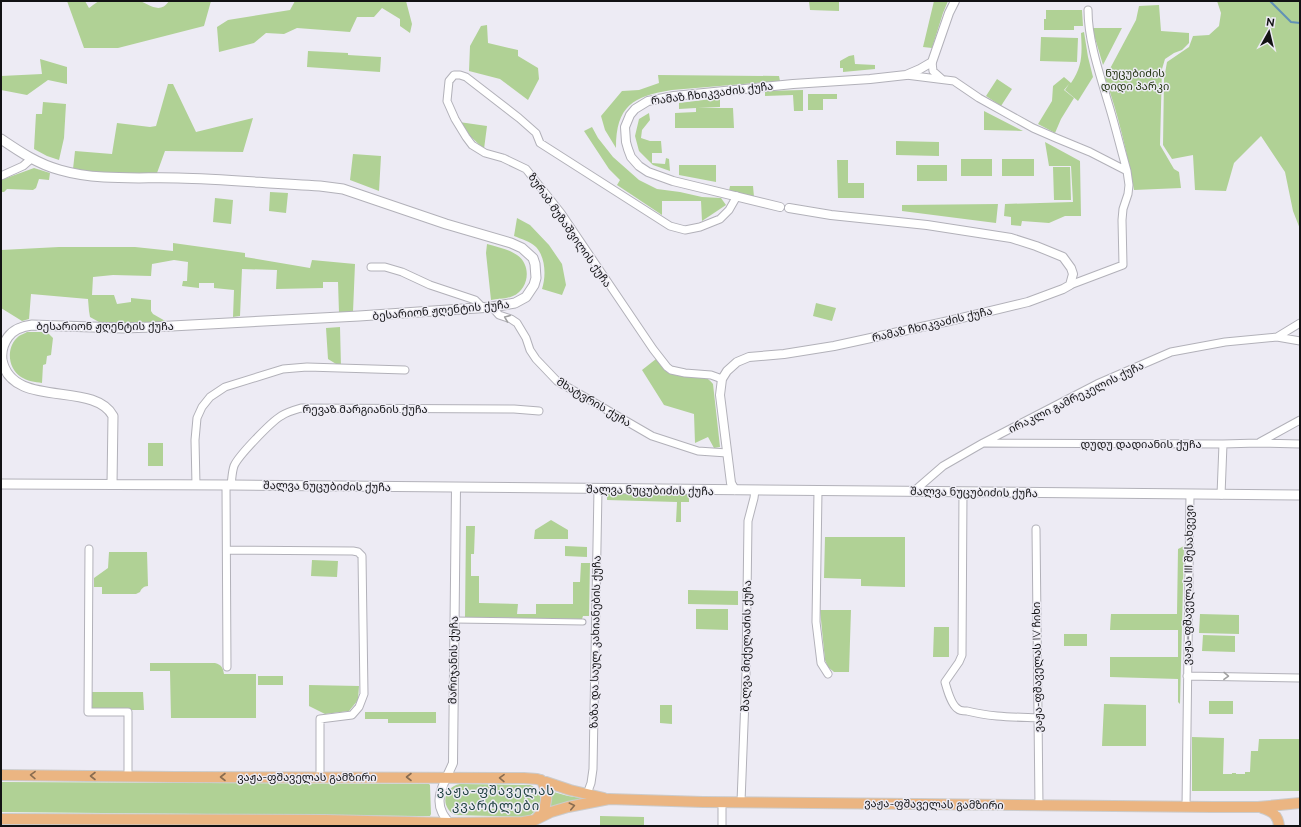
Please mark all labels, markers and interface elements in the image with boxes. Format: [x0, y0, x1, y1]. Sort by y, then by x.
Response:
north arrow [1249, 12, 1289, 52]
text: N [1265, 16, 1275, 30]
park label: ნუცუბიძის დიდი პარკი [1101, 67, 1169, 93]
street label: რამაზ ჩხიკვაძის ქუჩა [650, 80, 774, 107]
street label: ზურაბ მუზაშვილის ქუჩა [525, 171, 614, 290]
street label: ბესარიონ ჟღენტის ქუჩა [372, 298, 510, 323]
street label: რამაზ ჩხიკვაძის ქუჩა [871, 304, 994, 345]
one-way arrow [504, 315, 511, 323]
street label: ბესარიონ ჟღენტის ქუჩა [36, 320, 174, 333]
street label: ირაკლი გამრეკელის ქუჩა [1006, 359, 1146, 436]
street label: მხატვრის ქუჩა [554, 375, 633, 430]
street label: რევაზ მარგიანის ქუჩა [302, 403, 428, 416]
street label: დუდუ დადიანის ქუჩა [1080, 438, 1202, 451]
street label: შალვა ნუცუბიძის ქუჩა [263, 479, 391, 494]
street label: შალვა ნუცუბიძის ქუჩა [586, 483, 714, 498]
street label: შალვა ნუცუბიძის ქუჩა [910, 485, 1038, 500]
street label: ვაჟა-ფშაველას III შესახვევი [1181, 505, 1196, 665]
street label: ზაზა და საულ კახიანების ქუჩა [587, 555, 604, 729]
street label: შალვა მიქელაძის ქუჩა [739, 580, 754, 712]
street label: ვაჟა-ფშაველას IV ჩიხი [1030, 602, 1045, 732]
street label: მარიჯანის ქუჩა [446, 616, 461, 704]
one-way arrow [1223, 672, 1229, 681]
one-way arrow [30, 771, 36, 779]
street label: ვაჟა-ფშაველას გამზირი [237, 771, 377, 784]
one-way arrow [90, 772, 96, 780]
one-way arrow [220, 773, 226, 781]
one-way arrow [406, 773, 412, 781]
one-way arrow [499, 774, 505, 782]
district label: ვაჟა-ფშაველას კვარტლები [437, 783, 555, 814]
street label: ვაჟა-ფშაველას გამზირი [864, 797, 1004, 812]
one-way arrow [568, 802, 575, 811]

